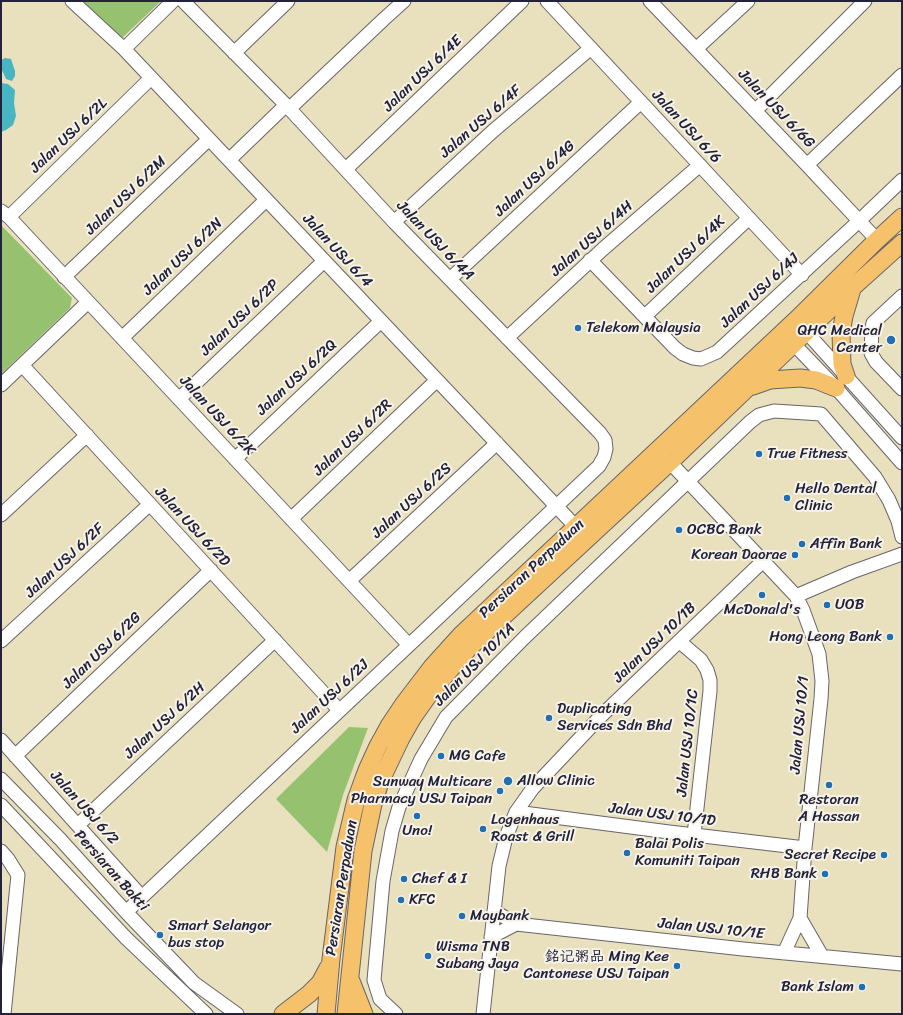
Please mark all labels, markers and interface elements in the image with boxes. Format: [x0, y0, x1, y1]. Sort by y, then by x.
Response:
street label: Jalan USJ 6/4E [380, 32, 466, 116]
street label: Jalan USJ 6/6G [734, 66, 818, 152]
street label: Jalan USJ 6/4F [437, 82, 525, 162]
street label: Jalan USJ 6/6 [648, 87, 724, 167]
street label: Jalan USJ 6/2L [27, 95, 111, 177]
street label: Jalan USJ 6/4G [491, 137, 579, 221]
street label: Jalan USJ 6/2M [82, 153, 170, 239]
street label: Jalan USJ 6/4A [392, 197, 478, 285]
street label: Jalan USJ 6/4H [547, 197, 637, 281]
street label: Jalan USJ 6/4 [298, 210, 376, 292]
street label: Jalan USJ 6/4K [643, 213, 729, 297]
street label: Jalan USJ 6/2N [139, 215, 227, 299]
street label: Jalan USJ 6/4J [717, 250, 803, 332]
street label: Jalan USJ 6/2P [197, 276, 283, 360]
place label: Telekom Malaysia [586, 319, 701, 337]
place label: QHC Medical Center [798, 322, 882, 357]
marker: Telekom Malaysia [573, 323, 583, 333]
marker: QHC Medical Center [885, 334, 897, 346]
street label: Jalan USJ 6/2Q [253, 336, 341, 420]
street label: Jalan USJ 6/2K [176, 372, 258, 460]
street label: Jalan USJ 6/2R [310, 396, 396, 480]
place label: True Fitness [767, 445, 848, 463]
marker: True Fitness [754, 449, 764, 459]
street label: Jalan USJ 6/2S [368, 459, 456, 543]
place label: Hello Dental Clinic [795, 480, 877, 515]
street label: Jalan USJ 6/2D [151, 483, 233, 571]
marker: Hello Dental Clinic [782, 493, 792, 503]
street label: Persiaran Perpaduan [476, 516, 588, 622]
street label: Jalan USJ 6/2F [22, 520, 108, 602]
place label: OCBC Bank [687, 521, 762, 539]
marker: OCBC Bank [674, 525, 684, 535]
place label: Affin Bank [810, 535, 882, 553]
marker: Affin Bank [797, 539, 807, 549]
place label: Korean Daorae [691, 546, 787, 564]
marker: Korean Daorae [790, 550, 800, 560]
marker: McDonald's [757, 590, 767, 600]
place label: UOB [835, 596, 864, 614]
street label: Jalan USJ 10/1B [610, 599, 700, 687]
marker: UOB [822, 600, 832, 610]
place label: McDonald's [724, 601, 800, 619]
street label: Jalan USJ 6/2G [59, 609, 145, 693]
street label: Jalan USJ 10/1A [431, 620, 519, 710]
place label: Hong Leong Bank [769, 628, 882, 646]
marker: Hong Leong Bank [885, 632, 895, 642]
street label: Jalan USJ 6/2J [287, 656, 373, 738]
street label: Jalan USJ 10/1 [787, 675, 813, 775]
street label: Jalan USJ 6/2H [121, 679, 209, 763]
street label: Jalan USJ 10/1C [673, 688, 703, 798]
place label: Duplicating Services Sdn Bhd [557, 700, 671, 735]
marker: Duplicating Services Sdn Bhd [544, 713, 554, 723]
place label: MG Cafe [449, 747, 506, 765]
marker: MG Cafe [436, 751, 446, 761]
street label: Jalan USJ 6/2 [46, 767, 122, 849]
place label: Allow Clinic [517, 772, 595, 790]
place label: Sunway Multicare Pharmacy USJ Taipan [351, 773, 492, 808]
marker: Allow Clinic [502, 775, 514, 787]
marker: Restoran A Hassan [824, 780, 834, 790]
marker: Sunway Multicare Pharmacy USJ Taipan [495, 786, 505, 796]
place label: Restoran A Hassan [798, 791, 860, 826]
street label: Jalan USJ 10/1D [608, 800, 716, 830]
marker: Uno! [412, 811, 422, 821]
place label: Logenhaus Roast & Grill [491, 811, 574, 846]
street label: Persiaran Perpaduan [322, 819, 362, 957]
place label: Uno! [402, 822, 432, 840]
marker: Logenhaus Roast & Grill [478, 824, 488, 834]
street label: Persiaran Bakti [70, 827, 152, 915]
place label: Balai Polis Komuniti Taipan [635, 835, 740, 870]
place label: Secret Recipe [784, 846, 876, 864]
marker: Balai Polis Komuniti Taipan [622, 848, 632, 858]
marker: Secret Recipe [879, 850, 889, 860]
place label: RHB Bank [751, 865, 817, 883]
marker: RHB Bank [820, 869, 830, 879]
place label: Chef & I [412, 870, 467, 888]
marker: Chef & I [399, 874, 409, 884]
place label: KFC [409, 891, 435, 909]
marker: KFC [396, 895, 406, 905]
place label: Maybank [470, 907, 529, 925]
marker: Maybank [457, 911, 467, 921]
street label: Jalan USJ 10/1E [657, 914, 765, 944]
place label: Smart Selangor bus stop [168, 917, 271, 952]
marker: Smart Selangor bus stop [155, 930, 165, 940]
place label: Wisma TNB Subang Jaya [436, 938, 519, 973]
place label: 銘记粥品 Ming Kee Cantonese USJ Taipan [523, 948, 669, 983]
marker: Wisma TNB Subang Jaya [423, 951, 433, 961]
marker: 銘记粥品 Ming Kee Cantonese USJ Taipan [672, 961, 682, 971]
place label: Bank Islam [781, 978, 854, 996]
marker: Bank Islam [857, 982, 867, 992]

